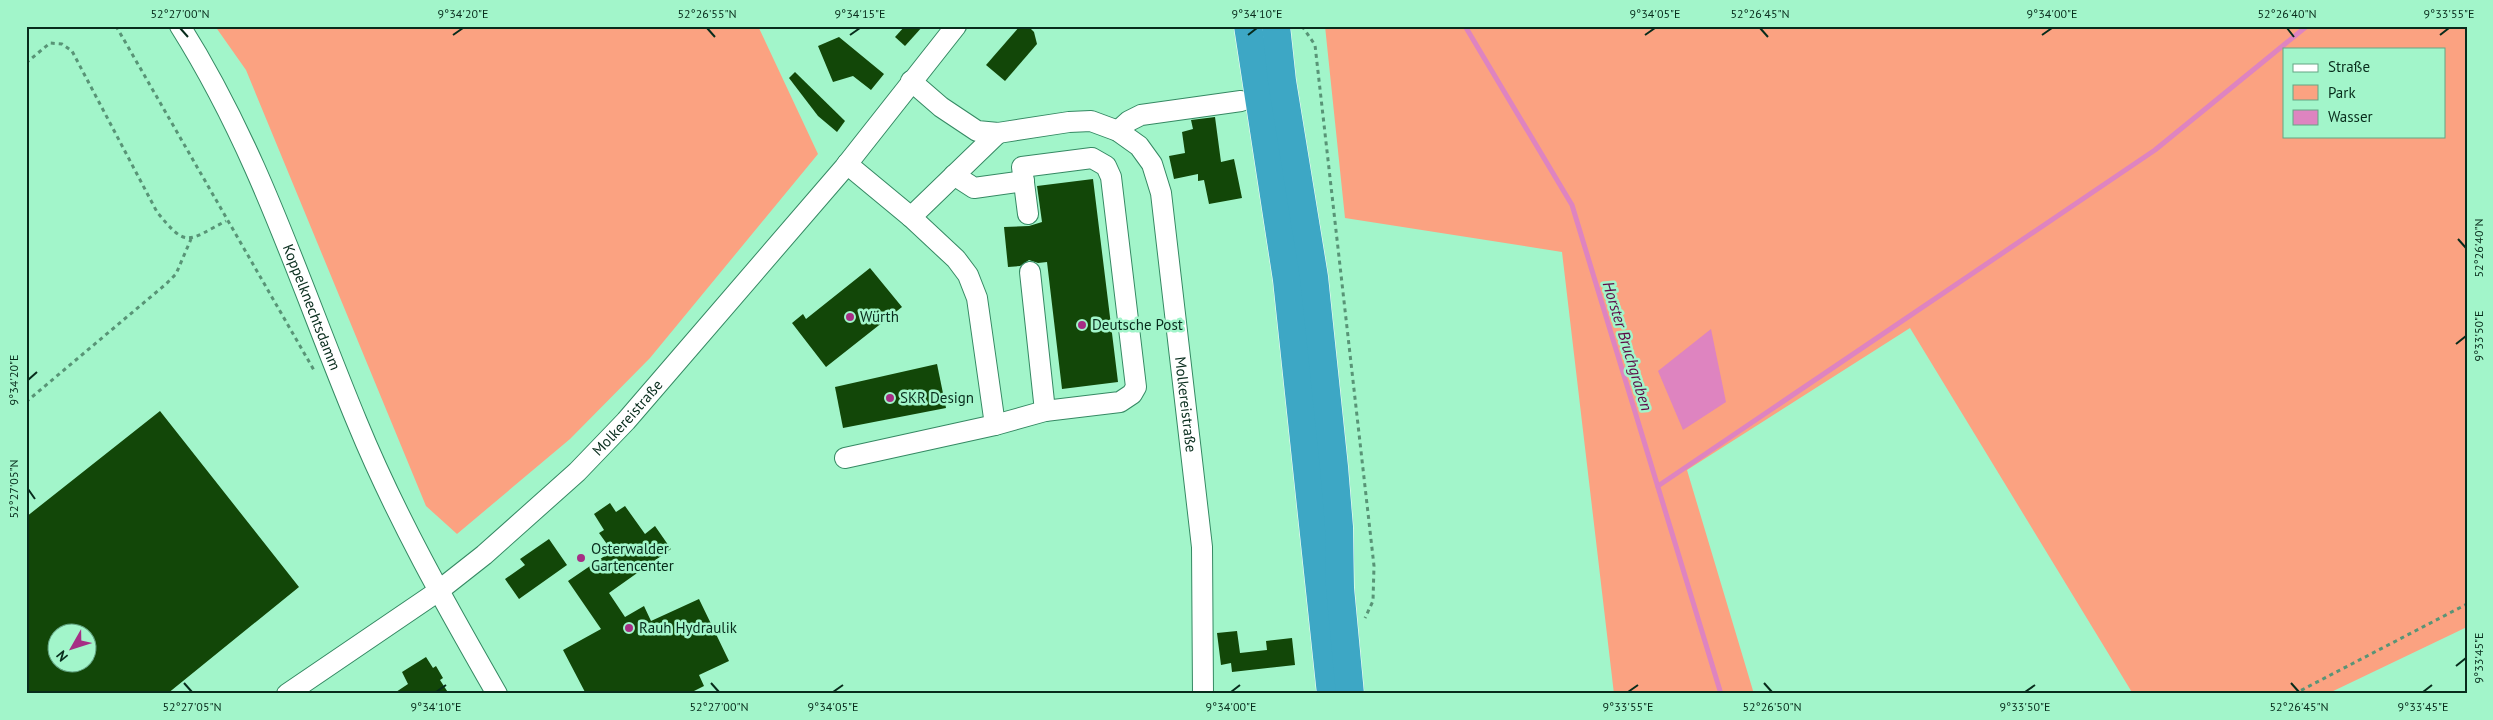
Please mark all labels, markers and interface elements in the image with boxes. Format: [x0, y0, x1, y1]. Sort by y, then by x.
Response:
text: 52°27'00"N [150, 6, 210, 21]
text: 9°34'20"E [438, 6, 488, 21]
text: 52°26'55"N [677, 6, 737, 21]
text: 9°34'15"E [835, 6, 885, 21]
text: 9°34'10"E [1232, 6, 1282, 21]
text: 9°34'05"E [1630, 6, 1680, 21]
text: 52°26'45"N [1730, 6, 1790, 21]
text: 9°34'00"E [2027, 6, 2077, 21]
text: 52°26'40"N [2257, 6, 2317, 21]
text: 9°33'55"E [2424, 6, 2474, 21]
legend [2283, 48, 2446, 138]
text: Straße [2328, 57, 2370, 76]
text: Park [2328, 83, 2356, 102]
text: Wasser [2328, 107, 2373, 126]
text: 52°26'40"N [2471, 218, 2486, 278]
street label: Koppelknechtsdamm [279, 241, 345, 373]
water label: Horster Bruchgraben [1599, 279, 1657, 413]
place label: Würth [860, 307, 899, 326]
marker: Würth [844, 311, 856, 323]
text: 9°33'50"E [2471, 311, 2486, 361]
place label: Deutsche Post [1092, 315, 1183, 334]
marker: Deutsche Post [1076, 319, 1088, 331]
text: 9°34'20"E [6, 355, 21, 405]
street label: Molkereistraße [1171, 356, 1201, 453]
street label: Molkereistraße [588, 375, 666, 459]
place label: SKR Design [900, 388, 974, 407]
marker: SKR Design [884, 392, 896, 404]
text: 52°27'05"N [6, 459, 21, 519]
place label: Osterwalder Gartencenter [591, 539, 674, 575]
marker: Osterwalder Gartencenter [575, 552, 587, 564]
place label: Rauh Hydraulik [639, 618, 738, 637]
north arrow [48, 622, 98, 672]
marker: Rauh Hydraulik [623, 622, 635, 634]
text: 9°33'45"E [2471, 633, 2486, 683]
text: N [52, 647, 72, 665]
text: 52°27'05"N [162, 699, 222, 714]
text: 9°34'10"E [411, 699, 461, 714]
text: 52°27'00"N [689, 699, 749, 714]
text: 9°34'05"E [808, 699, 858, 714]
text: 9°34'00"E [1206, 699, 1256, 714]
text: 9°33'55"E [1603, 699, 1653, 714]
text: 52°26'50"N [1742, 699, 1802, 714]
text: 9°33'50"E [2000, 699, 2050, 714]
text: 52°26'45"N [2269, 699, 2329, 714]
text: 9°33'45"E [2398, 699, 2448, 714]

